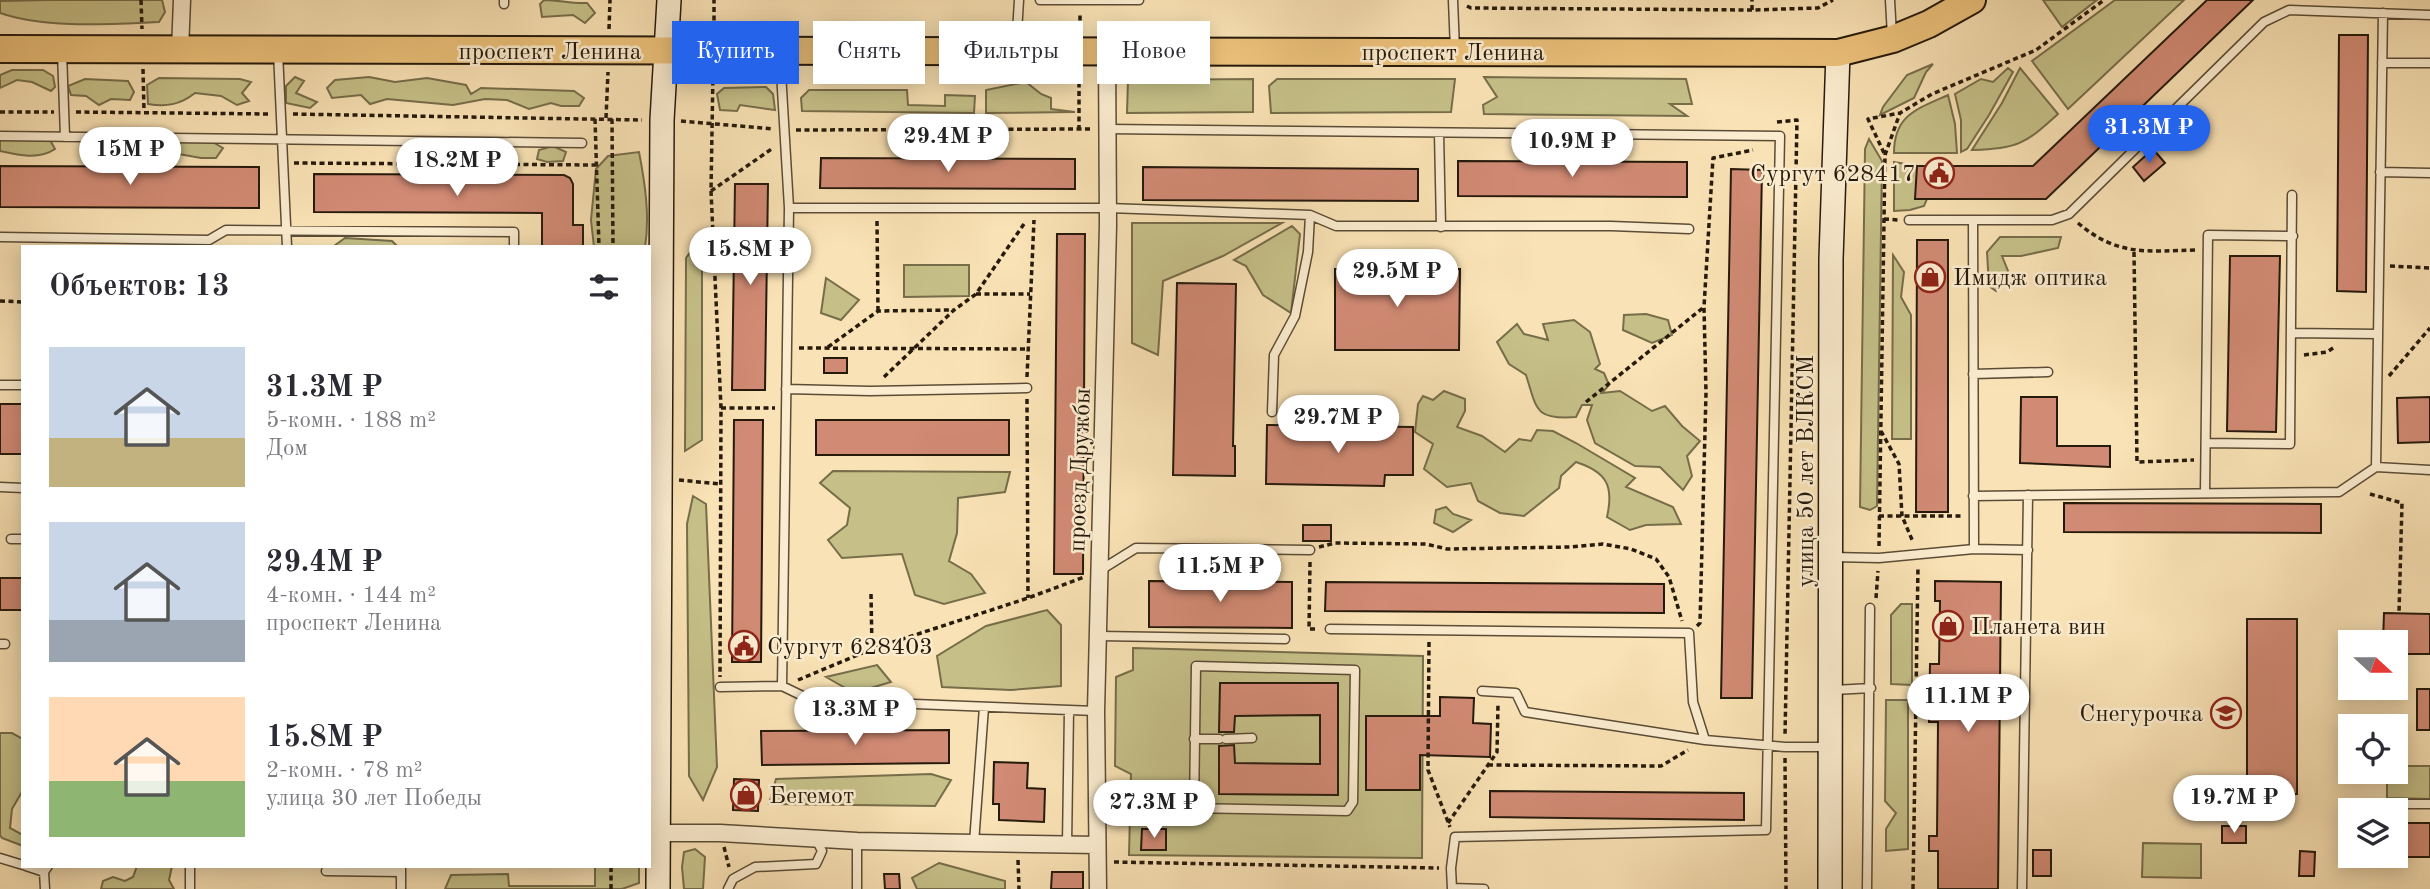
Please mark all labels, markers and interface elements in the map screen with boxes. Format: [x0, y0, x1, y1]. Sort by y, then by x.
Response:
chip: Купить [672, 21, 799, 84]
chip: Снять [813, 21, 925, 84]
chip: Фильтры [939, 21, 1083, 84]
chip: Новое [1097, 21, 1210, 84]
street label: проспект Ленина [458, 41, 642, 65]
street label: проспект Ленина [1361, 42, 1545, 66]
pin: 31.3M ₽ [2084, 106, 2214, 165]
pin: 29.4M ₽ [883, 114, 1013, 174]
text: 31.3M ₽ [2104, 116, 2194, 139]
pin: 10.9M ₽ [1507, 120, 1637, 179]
text: 29.4M ₽ [903, 125, 993, 148]
pin: 15M ₽ [81, 128, 179, 187]
text: 10.9M ₽ [1527, 130, 1617, 153]
text: 15M ₽ [95, 138, 165, 161]
pin: 18.2M ₽ [392, 138, 522, 198]
text: 18.2M ₽ [412, 149, 502, 172]
public building icon: Сургут 628417 [1922, 156, 1956, 190]
place label: Сургут 628417 [1750, 163, 1916, 187]
pin: 15.8M ₽ [685, 228, 815, 287]
text: 15.8M ₽ [705, 238, 795, 261]
pin: 29.5M ₽ [1332, 250, 1462, 309]
text: 29.5M ₽ [1352, 260, 1442, 283]
shop icon: Имидж оптика [1913, 260, 1947, 294]
place label: Имидж оптика [1953, 267, 2107, 291]
icon: filters [585, 268, 623, 306]
text: Объектов: 13 [49, 272, 229, 302]
street label: улица 50 лет ВЛКСМ [1795, 355, 1819, 587]
text: 31.3M ₽ [266, 373, 383, 403]
icon: home [105, 375, 189, 459]
street label: проезд Дружбы [1066, 388, 1096, 552]
pin: 29.7M ₽ [1273, 396, 1403, 455]
text: 29.7M ₽ [1293, 406, 1383, 429]
text: 5-комн. · 188 m² [266, 409, 436, 432]
text: Дом [266, 437, 308, 460]
pin: 11.5M ₽ [1155, 544, 1285, 604]
text: 29.4M ₽ [266, 548, 383, 578]
icon: home [105, 550, 189, 634]
text: 11.5M ₽ [1175, 555, 1265, 578]
text: 4-комн. · 144 m² [266, 584, 436, 607]
shop icon: Планета вин [1931, 609, 1965, 643]
text: проспект Ленина [266, 612, 441, 635]
place label: Планета вин [1971, 616, 2106, 640]
public building icon: Сургут 628403 [727, 629, 761, 663]
north arrow [2338, 630, 2408, 700]
map controls [2338, 630, 2408, 868]
place label: Сургут 628403 [767, 636, 933, 660]
pin: 11.1M ₽ [1903, 674, 2033, 734]
text: 11.1M ₽ [1923, 685, 2013, 708]
pin: 13.3M ₽ [790, 688, 920, 747]
school or university icon: Снегурочка [2209, 696, 2243, 730]
text: 13.3M ₽ [810, 698, 900, 721]
place label: Снегурочка [2079, 703, 2203, 727]
button: locate [2338, 714, 2408, 784]
text: 15.8M ₽ [266, 723, 383, 753]
icon: home [105, 725, 189, 809]
text: 2-комн. · 78 m² [266, 759, 423, 782]
pin: 19.7M ₽ [2169, 776, 2299, 835]
shop icon: Бегемот [729, 778, 763, 812]
pin: 27.3M ₽ [1089, 780, 1219, 840]
place label: Бегемот [769, 785, 854, 809]
text: 19.7M ₽ [2189, 786, 2279, 809]
text: улица 30 лет Победы [266, 787, 482, 810]
text: 27.3M ₽ [1109, 791, 1199, 814]
button: layers [2338, 798, 2408, 868]

